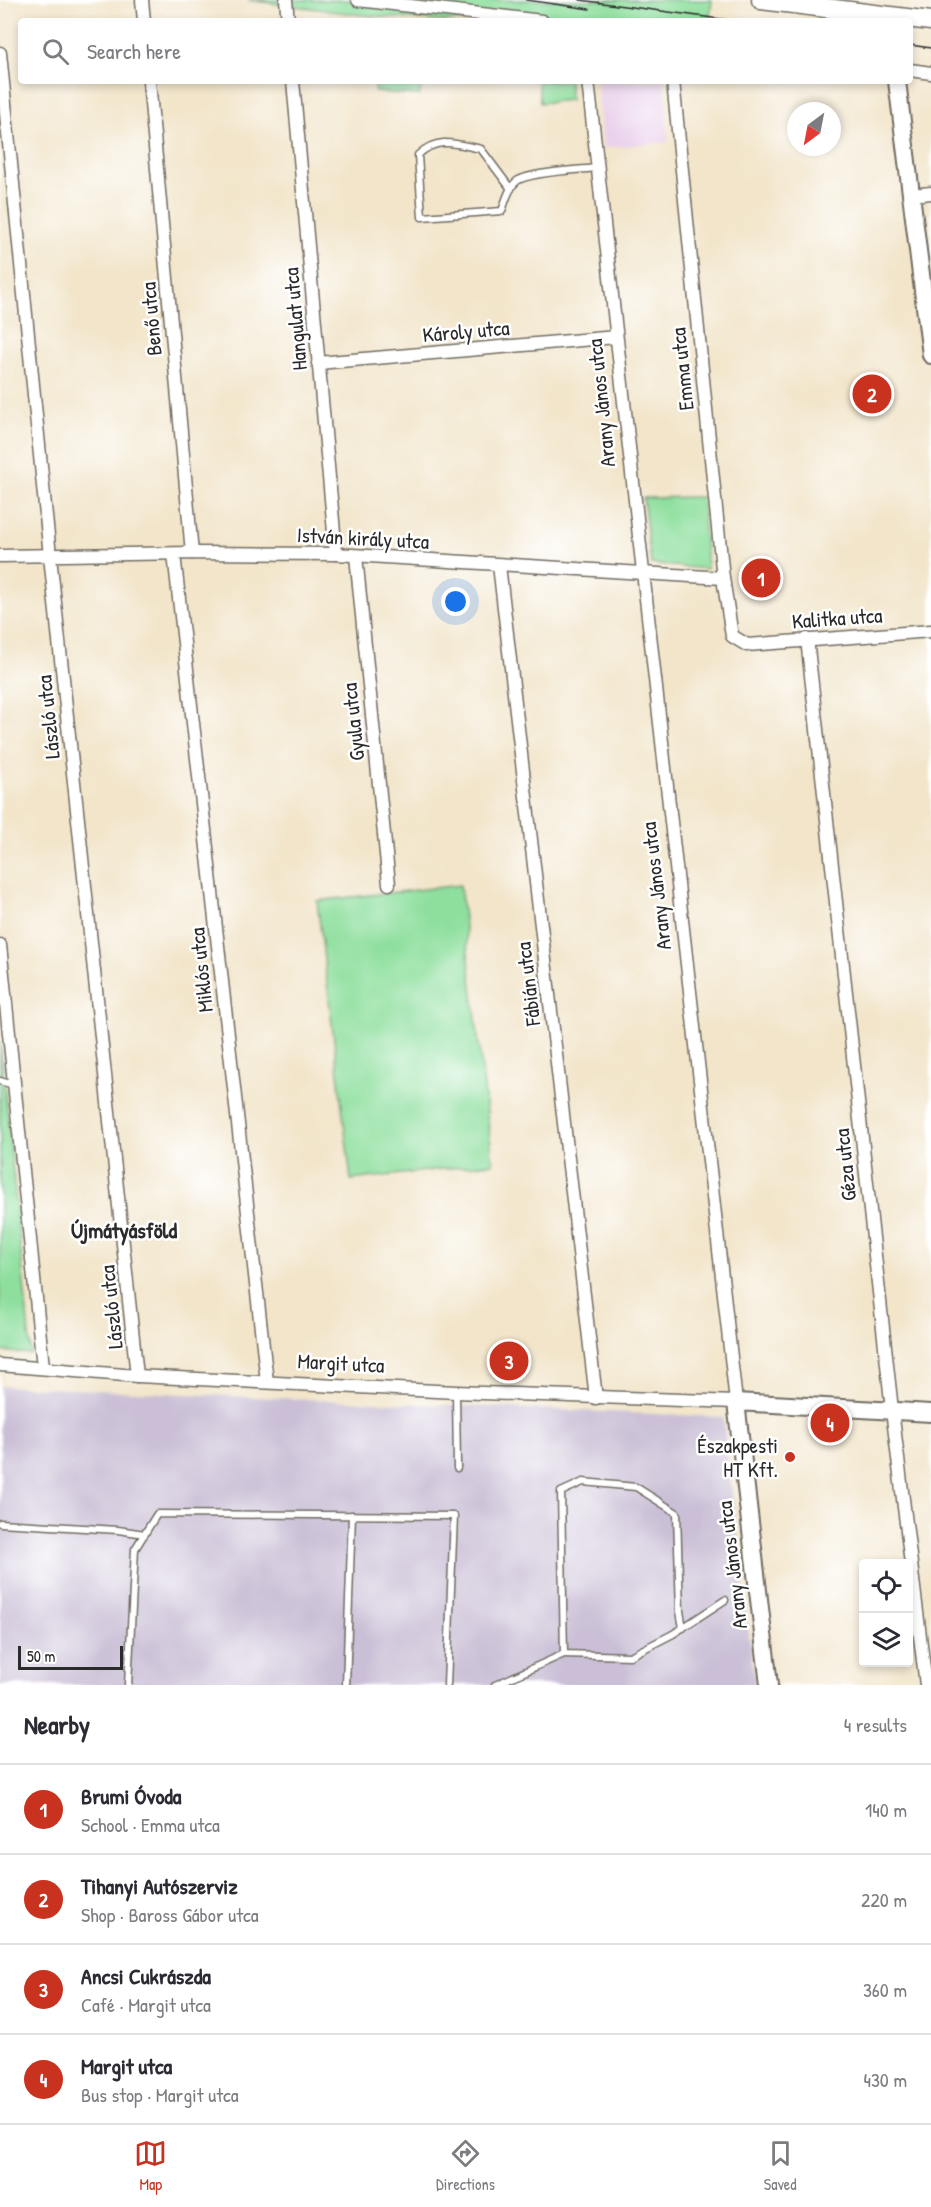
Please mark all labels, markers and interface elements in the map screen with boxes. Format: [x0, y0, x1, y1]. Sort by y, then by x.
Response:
search box [18, 18, 913, 84]
icon: search [39, 35, 72, 68]
text: Search here [87, 36, 181, 66]
north arrow [787, 102, 841, 156]
street label: Hangulat utca [276, 266, 314, 372]
street label: Benő utca [133, 281, 169, 357]
street label: Károly utca [421, 313, 511, 349]
street label: Emma utca [663, 326, 701, 412]
street label: Arany János utca [580, 338, 622, 468]
pin: 2 [852, 372, 892, 416]
street label: István király utca [296, 520, 430, 556]
pin: 1 [742, 556, 780, 600]
your location [441, 587, 470, 616]
street label: Kalitka utca [791, 600, 883, 636]
street label: László utca [29, 674, 67, 760]
street label: Gyula utca [335, 682, 371, 762]
street label: Arany János utca [634, 820, 678, 952]
street label: Miklós utca [182, 926, 220, 1014]
street label: Fábián utca [508, 941, 548, 1028]
street label: Géza utca [827, 1127, 863, 1203]
district label: Újmátyásföld [71, 1215, 177, 1246]
street label: László utca [92, 1264, 130, 1350]
pin: 3 [490, 1338, 528, 1384]
street label: Margit utca [297, 1346, 385, 1380]
pin: 4 [810, 1400, 850, 1446]
place label: Északpesti HT Kft. [697, 1431, 778, 1484]
marker: Északpesti HT Kft. [783, 1450, 797, 1464]
street label: Arany János utca [710, 1499, 754, 1631]
map controls [859, 1559, 913, 1667]
button: locate [859, 1559, 913, 1613]
button: layers [859, 1613, 913, 1667]
scale bar [18, 1643, 123, 1670]
text: 50 m [27, 1645, 56, 1667]
text: Nearby [24, 1707, 90, 1742]
text: 4 results [844, 1711, 907, 1738]
text: Brumi Óvoda [81, 1781, 181, 1811]
text: 1 [40, 1796, 47, 1823]
text: 140 m [865, 1796, 907, 1823]
text: School · Emma utca [81, 1811, 220, 1838]
text: Tihanyi Autószerviz [81, 1871, 238, 1901]
text: 2 [39, 1886, 48, 1913]
text: 220 m [861, 1886, 907, 1913]
text: Shop · Baross Gábor utca [81, 1901, 259, 1928]
text: Ancsi Cukrászda [81, 1961, 211, 1991]
text: 3 [39, 1976, 48, 2003]
text: 360 m [863, 1976, 907, 2003]
text: Café · Margit utca [81, 1991, 211, 2018]
text: Margit utca [81, 2051, 172, 2081]
text: 4 [40, 2066, 47, 2093]
text: 430 m [863, 2066, 907, 2093]
text: Bus stop · Margit utca [81, 2081, 239, 2108]
tab: Map [134, 2137, 167, 2195]
tab: Directions [436, 2137, 495, 2195]
tab: Saved [764, 2137, 797, 2195]

